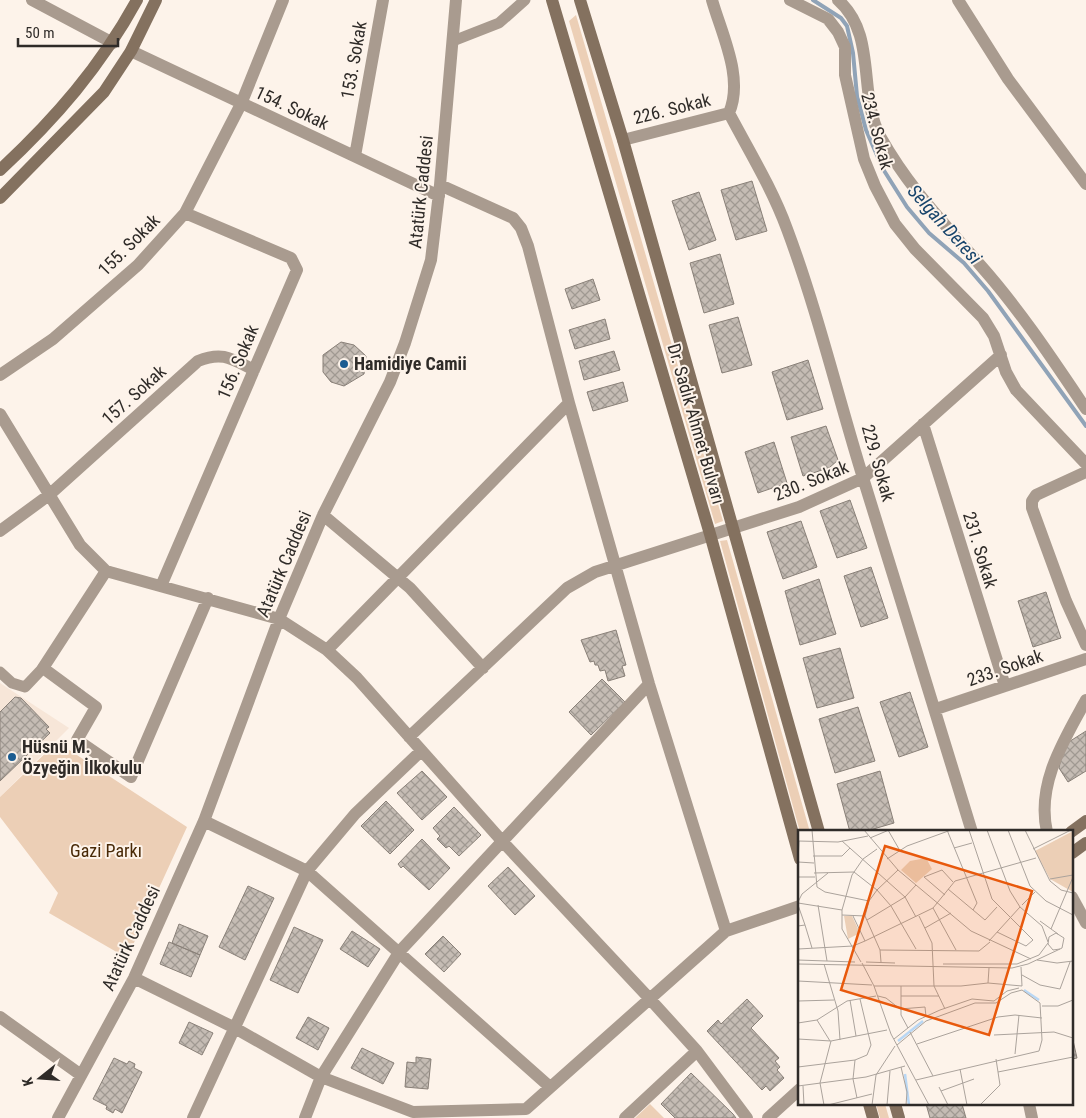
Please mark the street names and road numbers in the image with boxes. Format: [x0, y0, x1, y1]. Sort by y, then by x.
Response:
street label: 153. Sokak [336, 19, 371, 101]
street label: 154. Sokak [252, 81, 332, 134]
street label: 226. Sokak [631, 89, 713, 128]
street label: 234. Sokak [857, 90, 898, 172]
street label: Atatürk Caddesi [404, 134, 437, 249]
street label: 155. Sokak [93, 209, 164, 280]
street label: 156. Sokak [212, 321, 263, 402]
street label: Dr. Sadık Ahmet Bulvarı [664, 341, 729, 507]
street label: 157. Sokak [97, 360, 170, 429]
street label: 229. Sokak [858, 422, 899, 504]
street label: 230. Sokak [770, 456, 851, 505]
street label: Atatürk Caddesi [252, 508, 315, 620]
street label: 231. Sokak [959, 509, 1002, 591]
street label: 233. Sokak [964, 645, 1045, 690]
street label: Atatürk Caddesi [97, 882, 164, 994]

